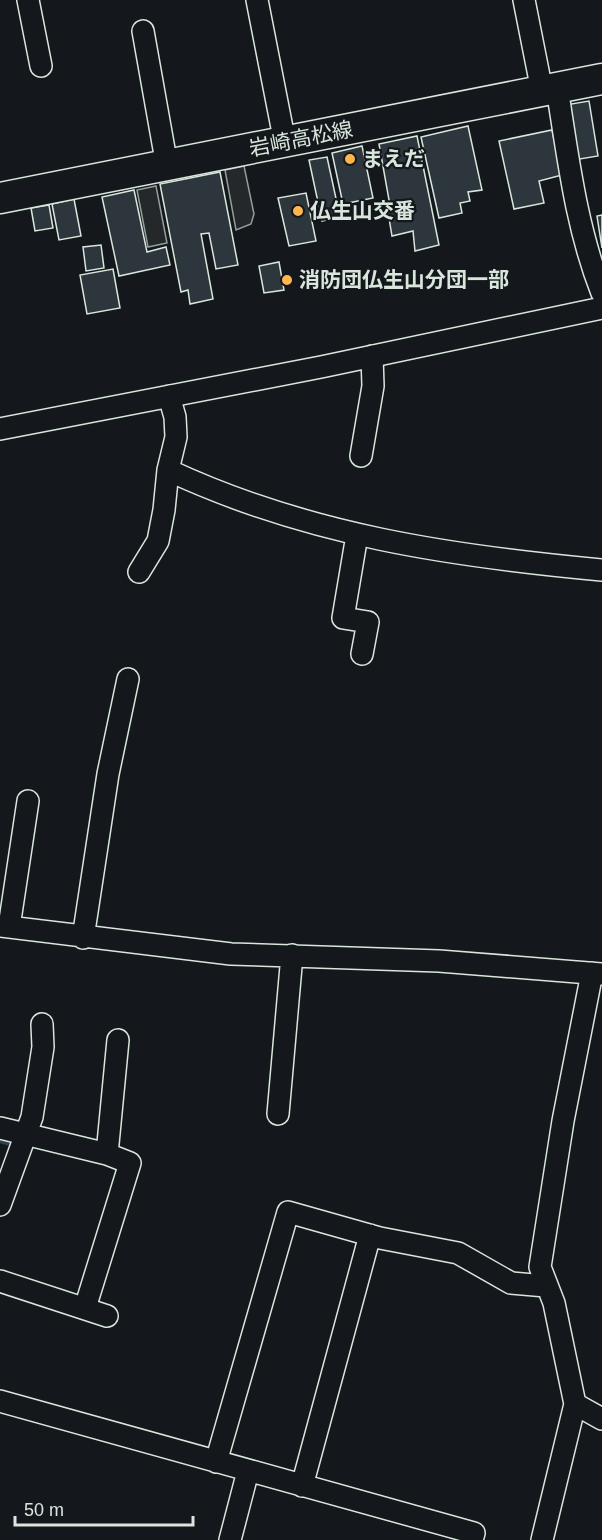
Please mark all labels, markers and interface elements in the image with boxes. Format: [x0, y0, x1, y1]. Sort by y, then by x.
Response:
street label: 岩崎高松線 [247, 117, 355, 160]
place label: まえだ [362, 147, 425, 170]
marker: まえだ [343, 152, 357, 166]
place label: 仏生山交番 [310, 199, 415, 222]
marker: 仏生山交番 [291, 204, 305, 218]
place label: 消防団仏生山分団一部 [299, 268, 509, 291]
marker: 消防団仏生山分団一部 [280, 273, 294, 287]
scale bar [15, 1489, 194, 1527]
text: 50 m [24, 1500, 64, 1520]

